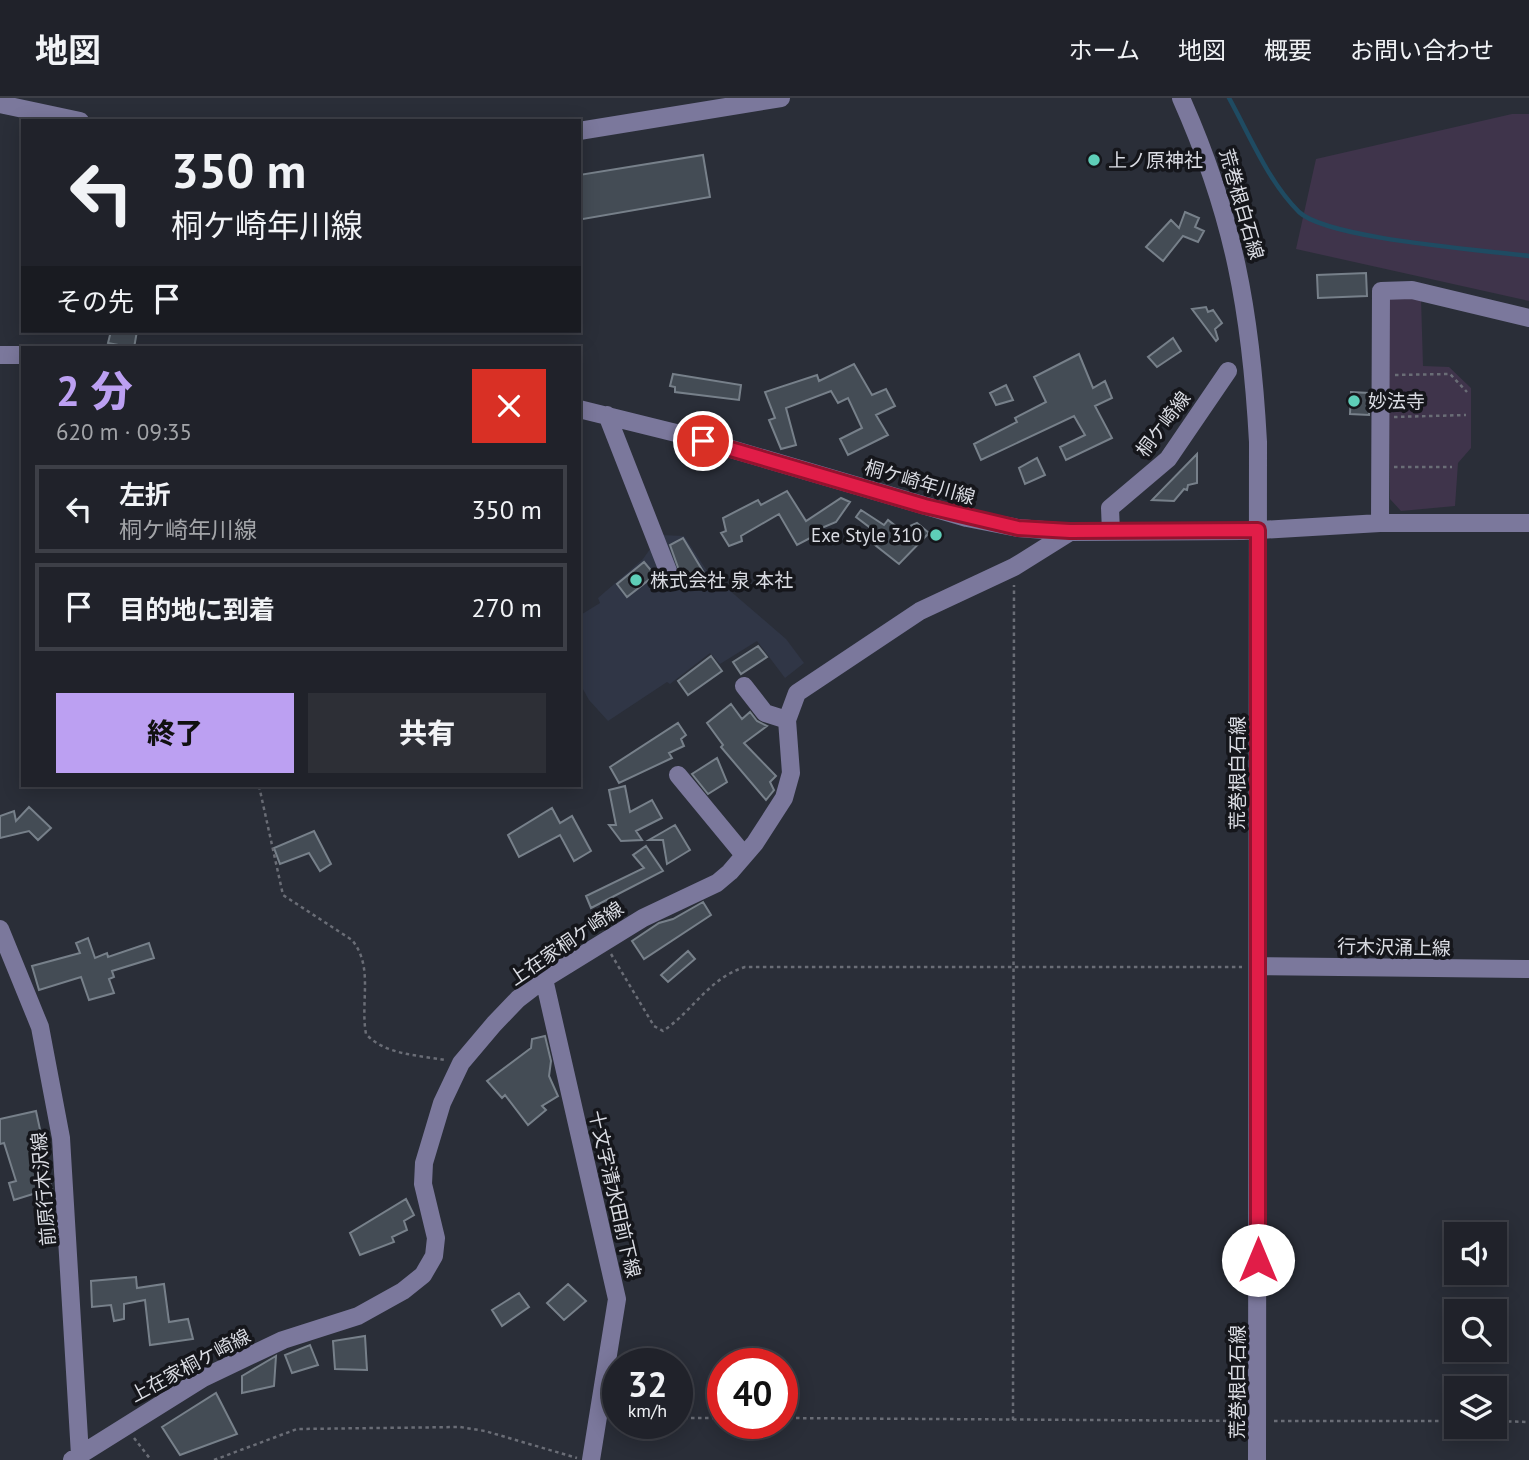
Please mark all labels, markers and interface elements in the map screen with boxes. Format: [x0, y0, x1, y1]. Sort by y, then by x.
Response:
text: 地図 [35, 28, 101, 71]
text: ホーム [1069, 35, 1140, 66]
text: 地図 [1178, 35, 1226, 66]
text: 概要 [1264, 35, 1312, 66]
text: お問い合わせ [1350, 35, 1494, 66]
text: 350 m [171, 138, 306, 202]
street label: 荒巻根白石線 [1215, 146, 1269, 262]
icon: left [56, 147, 147, 238]
place label: 上ノ原神社 [1108, 148, 1203, 172]
marker: 上ノ原神社 [1086, 152, 1102, 168]
text: 桐ケ崎年川線 [171, 204, 363, 246]
icon: arrive [148, 280, 186, 318]
text: その先 [56, 285, 134, 318]
text: 2 分 [56, 363, 132, 418]
button: close [472, 369, 546, 443]
street label: 桐ケ崎線 [1131, 386, 1195, 462]
place label: 妙法寺 [1368, 389, 1425, 413]
marker: 妙法寺 [1346, 393, 1362, 409]
pin [673, 411, 733, 471]
text: 620 m · 09:35 [56, 417, 192, 446]
icon: arrive [684, 422, 722, 460]
street label: 桐ケ崎年川線 [862, 455, 978, 509]
text: 左折 [119, 478, 171, 511]
icon: left [60, 490, 98, 528]
text: 350 m [471, 493, 542, 526]
text: 桐ケ崎年川線 [119, 515, 257, 544]
place label: Exe Style 310 [811, 523, 922, 547]
marker: Exe Style 310 [928, 527, 944, 543]
place label: 株式会社 泉 本社 [650, 568, 793, 592]
marker: 株式会社 泉 本社 [628, 572, 644, 588]
icon: arrive [60, 588, 98, 626]
text: 270 m [471, 591, 542, 624]
text: 目的地に到着 [119, 593, 275, 626]
button: 終了 [56, 693, 294, 773]
button: 共有 [308, 693, 546, 773]
street label: 荒巻根白石線 [1225, 716, 1249, 830]
street label: 上在家桐ケ崎線 [504, 896, 628, 990]
street label: 行木沢涌上線 [1337, 934, 1451, 960]
street label: 十文字清水田前下線 [584, 1108, 646, 1280]
street label: 前原行木沢線 [26, 1131, 60, 1247]
map controls [1444, 1222, 1507, 1439]
button: sound [1444, 1222, 1507, 1285]
position arrow [1221, 1223, 1295, 1297]
button: search [1444, 1299, 1507, 1362]
street label: 上在家桐ケ崎線 [126, 1323, 254, 1407]
street label: 荒巻根白石線 [1225, 1325, 1249, 1439]
speed limit sign: 40 [707, 1348, 798, 1439]
text: 32 [628, 1361, 667, 1407]
button: layers [1444, 1376, 1507, 1439]
text: km/h [628, 1399, 667, 1422]

